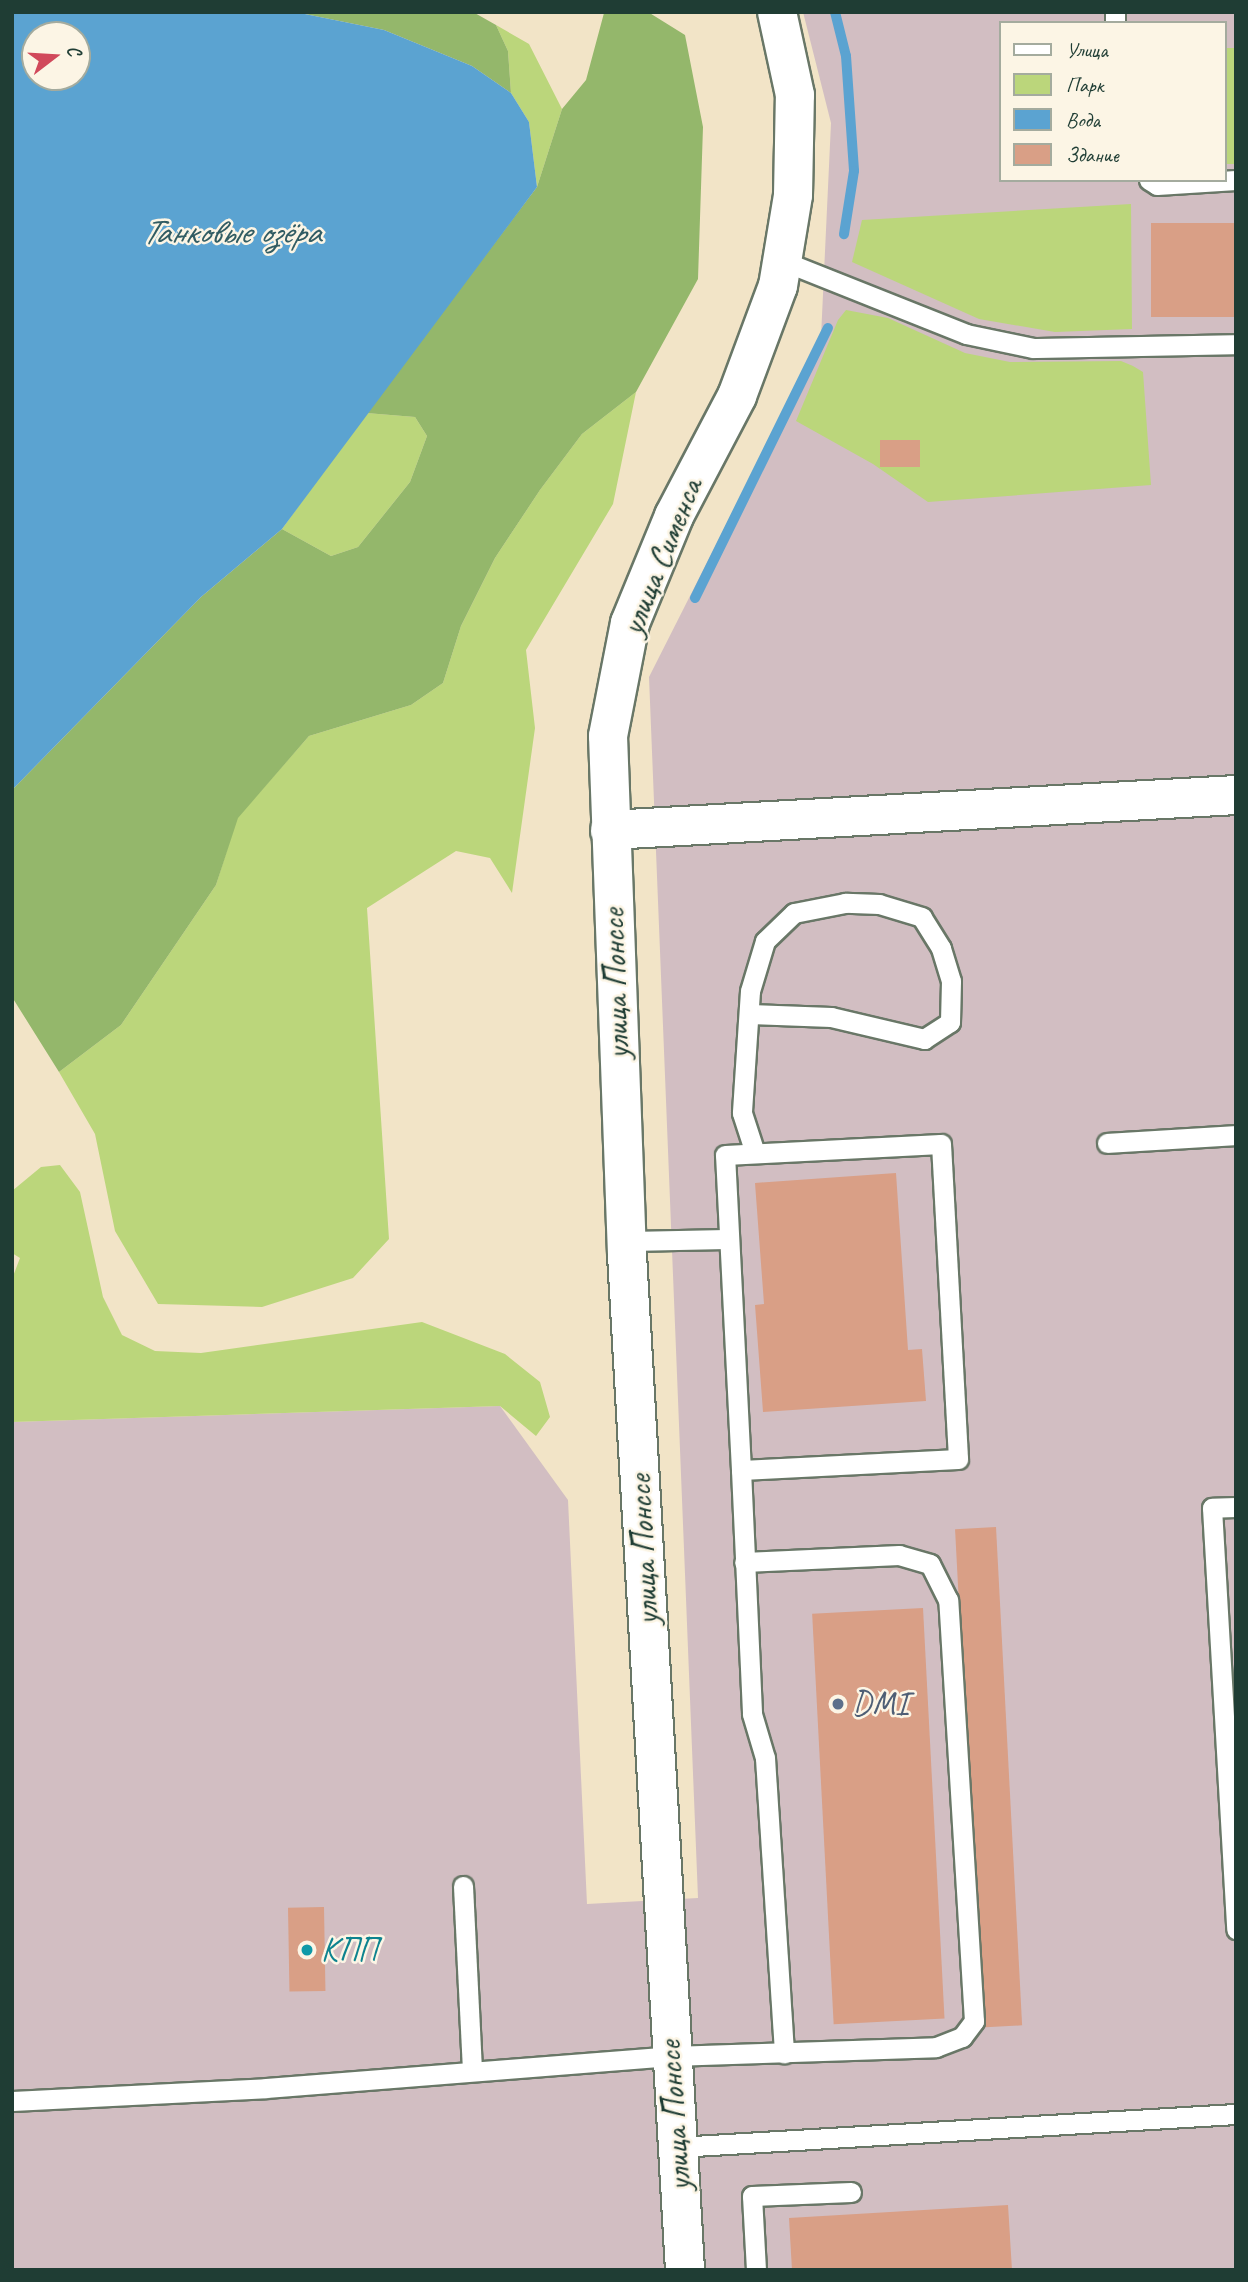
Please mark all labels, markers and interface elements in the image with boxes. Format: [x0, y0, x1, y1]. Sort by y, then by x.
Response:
north arrow [21, 21, 91, 91]
legend [1000, 21, 1227, 182]
text: Улица [1066, 37, 1108, 63]
text: С [61, 42, 87, 58]
text: Парк [1066, 72, 1103, 98]
text: Вода [1066, 107, 1100, 133]
text: Здание [1066, 142, 1119, 168]
water label: Танковые озёра [142, 211, 320, 253]
street label: улица Сименса [613, 473, 711, 641]
street label: улица Понссе [594, 908, 638, 1060]
street label: улица Понссе [620, 1473, 668, 1627]
place label: DMI [852, 1684, 908, 1724]
marker: DMI [830, 1696, 846, 1712]
place label: КПП [321, 1930, 377, 1970]
marker: КПП [299, 1942, 315, 1958]
street label: улица Понссе [650, 2039, 700, 2193]

